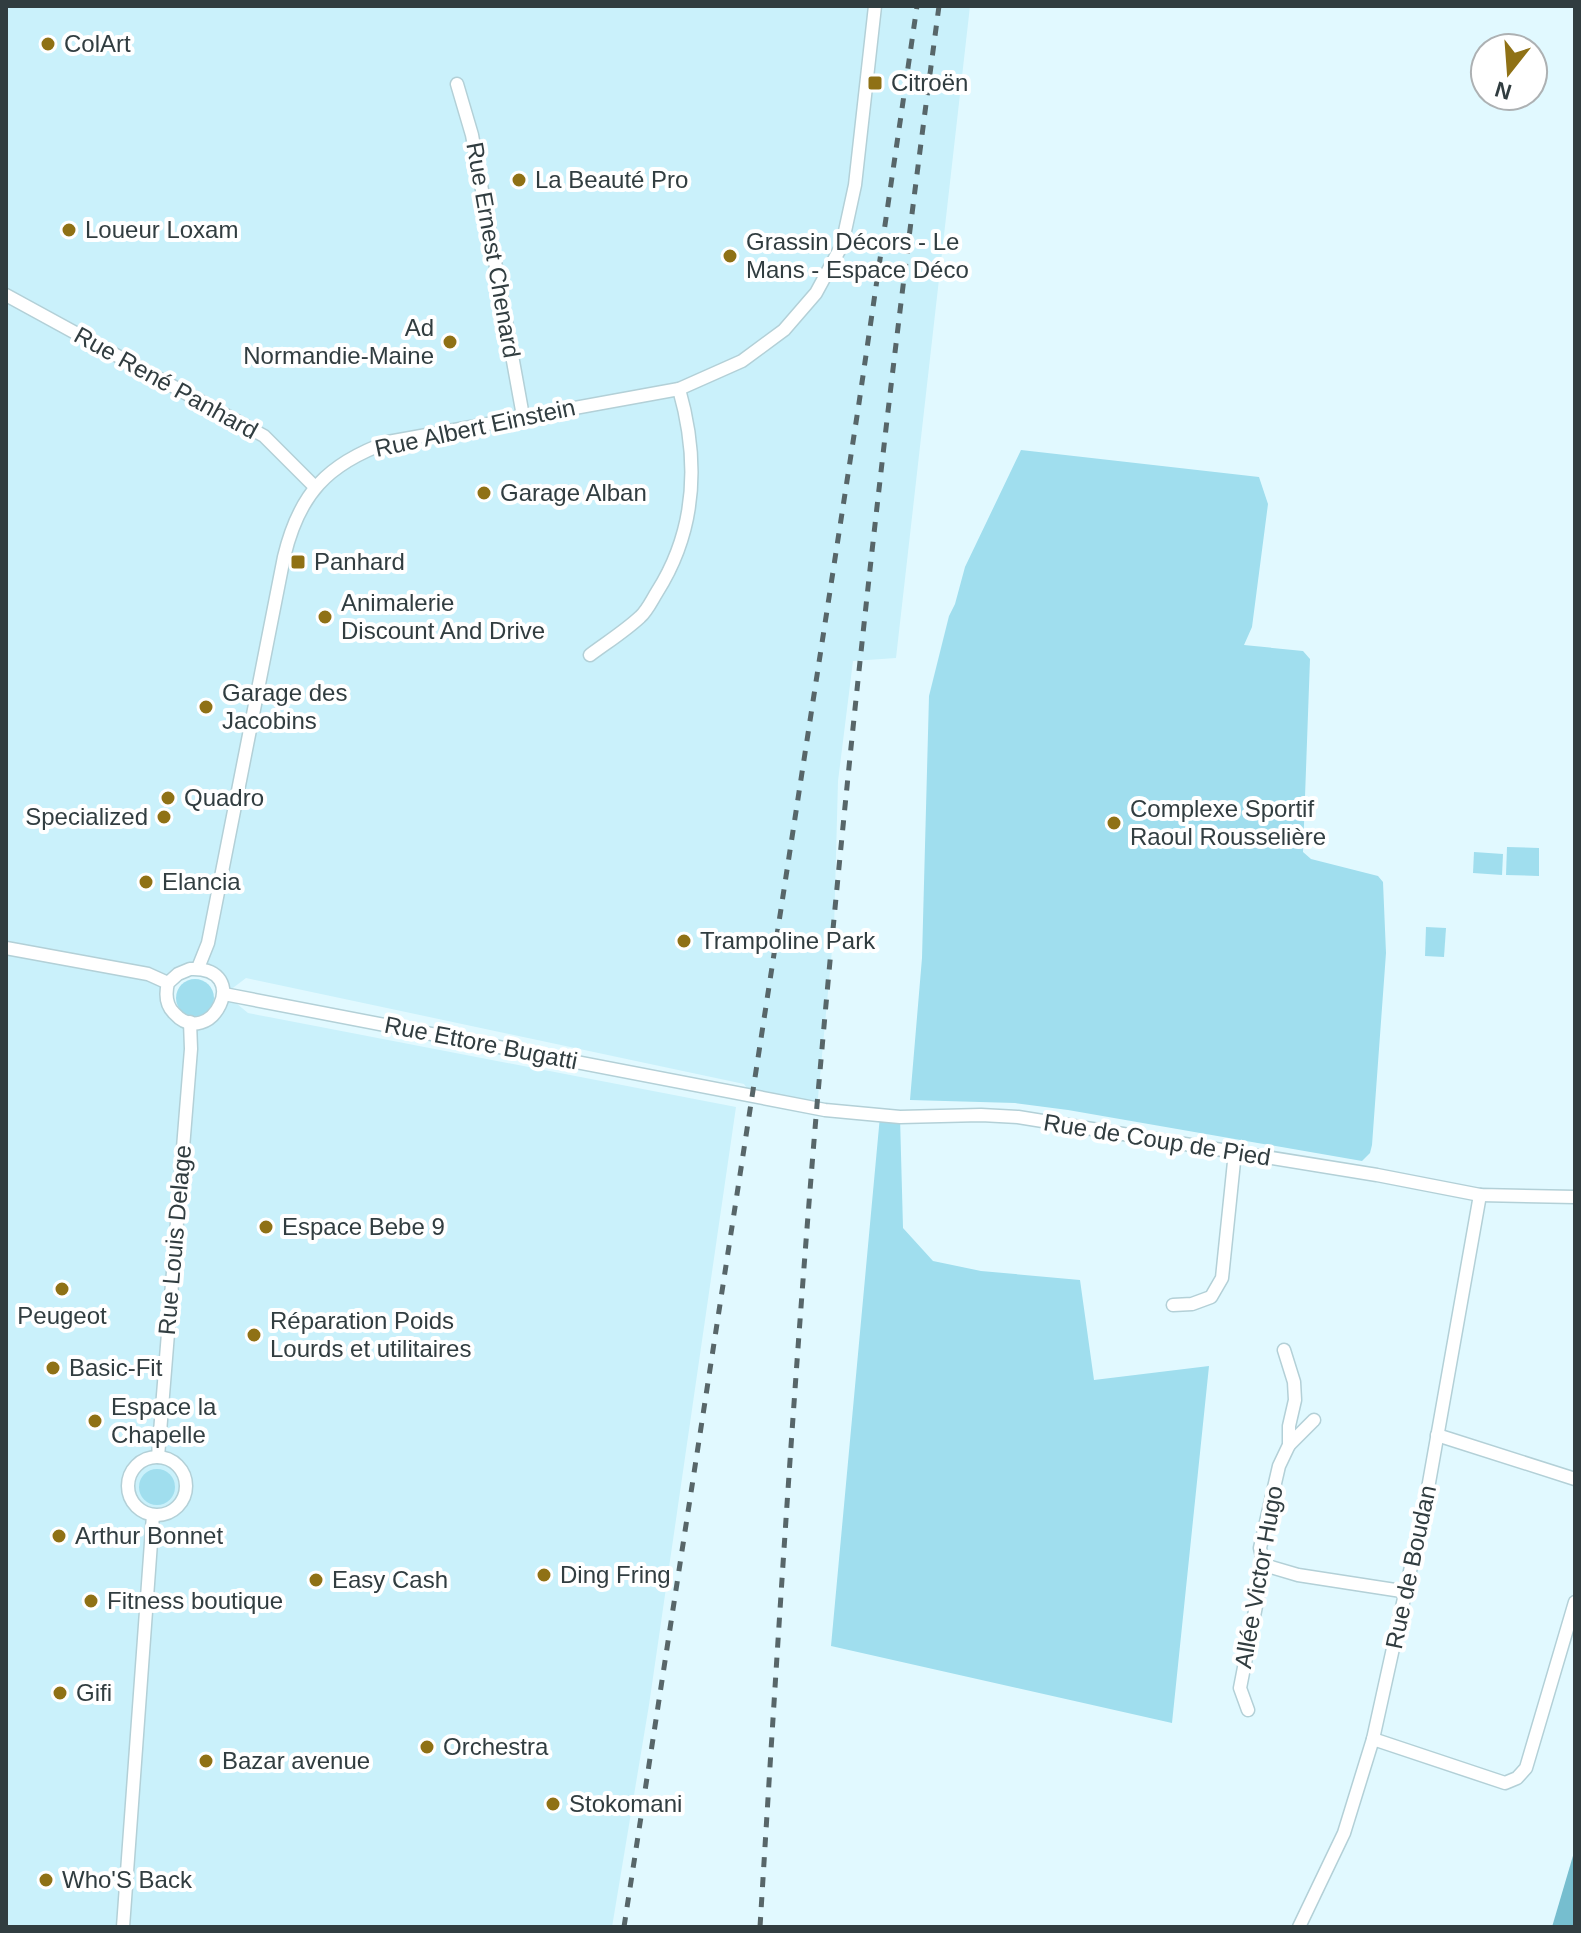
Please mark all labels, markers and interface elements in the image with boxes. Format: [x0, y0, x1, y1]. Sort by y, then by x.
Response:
place label: ColArt [64, 30, 131, 57]
north arrow [1469, 32, 1549, 112]
marker: ColArt [39, 35, 57, 53]
place label: Citroën [891, 69, 968, 96]
marker: Citroën [866, 74, 884, 92]
text: N [1492, 76, 1515, 105]
street label: Rue Ernest Chenard [461, 140, 526, 360]
place label: La Beauté Pro [535, 166, 688, 193]
marker: La Beauté Pro [510, 171, 528, 189]
place label: Loueur Loxam [85, 216, 238, 243]
marker: Loueur Loxam [60, 221, 78, 239]
place label: Grassin Décors - Le Mans - Espace Déco [746, 228, 969, 283]
marker: Grassin Décors - Le Mans - Espace Déco [721, 247, 739, 265]
place label: Ad Normandie-Maine [243, 314, 434, 369]
street label: Rue René Panhard [70, 321, 263, 444]
marker: Ad Normandie-Maine [441, 333, 459, 351]
street label: Rue Albert Einstein [372, 393, 578, 462]
place label: Garage Alban [500, 479, 647, 506]
marker: Garage Alban [475, 484, 493, 502]
place label: Panhard [314, 548, 405, 575]
marker: Panhard [289, 553, 307, 571]
place label: Animalerie Discount And Drive [341, 589, 545, 644]
marker: Animalerie Discount And Drive [316, 608, 334, 626]
place label: Garage des Jacobins [222, 679, 347, 734]
marker: Garage des Jacobins [197, 698, 215, 716]
place label: Quadro [184, 784, 264, 811]
marker: Quadro [159, 789, 177, 807]
place label: Complexe Sportif Raoul Rousselière [1130, 795, 1326, 850]
place label: Specialized [25, 803, 148, 830]
marker: Specialized [155, 808, 173, 826]
marker: Complexe Sportif Raoul Rousselière [1105, 814, 1123, 832]
place label: Elancia [162, 868, 241, 895]
marker: Elancia [137, 873, 155, 891]
place label: Trampoline Park [700, 927, 876, 954]
marker: Trampoline Park [675, 932, 693, 950]
street label: Rue Ettore Bugatti [382, 1011, 580, 1074]
street label: Rue de Coup de Pied [1042, 1108, 1273, 1171]
street label: Rue Louis Delage [153, 1144, 196, 1336]
place label: Espace Bebe 9 [282, 1213, 445, 1240]
marker: Espace Bebe 9 [257, 1218, 275, 1236]
marker: Peugeot [53, 1280, 71, 1298]
place label: Peugeot [17, 1302, 107, 1329]
place label: Réparation Poids Lourds et utilitaires [270, 1307, 471, 1362]
marker: Réparation Poids Lourds et utilitaires [245, 1326, 263, 1344]
place label: Basic-Fit [69, 1354, 163, 1381]
marker: Basic-Fit [44, 1359, 62, 1377]
place label: Espace la Chapelle [111, 1393, 217, 1448]
marker: Espace la Chapelle [86, 1412, 104, 1430]
street label: Allée Victor Hugo [1229, 1483, 1288, 1670]
street label: Rue de Boudan [1380, 1483, 1441, 1651]
place label: Arthur Bonnet [75, 1522, 223, 1549]
marker: Arthur Bonnet [50, 1527, 68, 1545]
place label: Ding Fring [560, 1561, 671, 1588]
place label: Easy Cash [332, 1566, 448, 1593]
marker: Ding Fring [535, 1566, 553, 1584]
marker: Easy Cash [307, 1571, 325, 1589]
place label: Fitness boutique [107, 1587, 283, 1614]
marker: Fitness boutique [82, 1592, 100, 1610]
place label: Gifi [76, 1679, 112, 1706]
marker: Gifi [51, 1684, 69, 1702]
place label: Orchestra [443, 1733, 549, 1760]
marker: Orchestra [418, 1738, 436, 1756]
place label: Bazar avenue [222, 1747, 370, 1774]
marker: Bazar avenue [197, 1752, 215, 1770]
place label: Stokomani [569, 1790, 682, 1817]
marker: Stokomani [544, 1795, 562, 1813]
place label: Who'S Back [62, 1866, 193, 1893]
marker: Who'S Back [37, 1871, 55, 1889]

